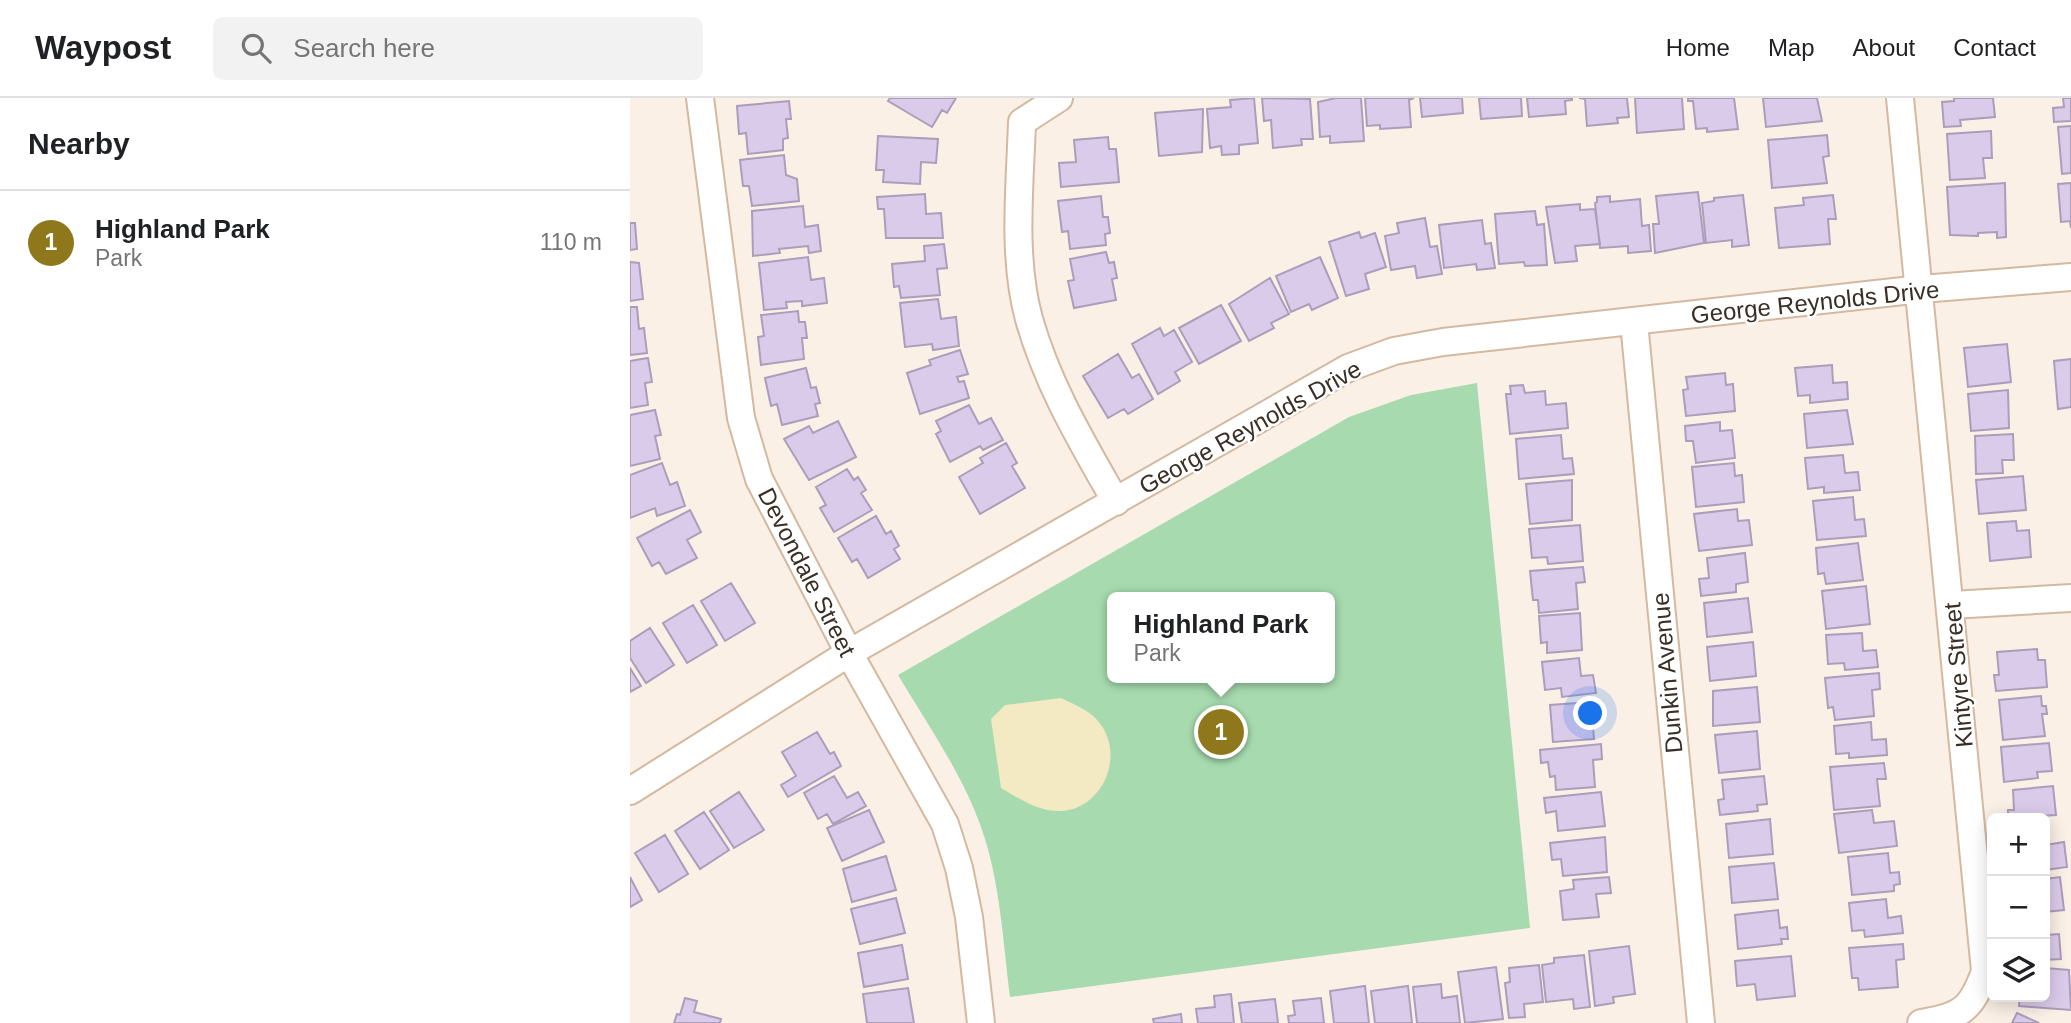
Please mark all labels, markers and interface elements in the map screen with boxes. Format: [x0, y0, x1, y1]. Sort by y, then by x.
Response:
search box [213, 17, 703, 80]
text: Waypost [35, 29, 171, 66]
icon: search [237, 29, 275, 67]
text: Search here [293, 33, 435, 63]
text: Home [1666, 34, 1730, 61]
text: Map [1768, 34, 1815, 61]
text: About [1853, 34, 1915, 61]
text: Contact [1953, 34, 2036, 61]
text: Nearby [28, 127, 130, 160]
text: Highland Park [95, 214, 270, 244]
text: 1 [45, 229, 57, 255]
text: 110 m [540, 229, 602, 255]
text: Park [95, 245, 142, 271]
street label: George Reynolds Drive [1690, 276, 1940, 328]
street label: George Reynolds Drive [1134, 355, 1366, 499]
street label: Devondale Street [753, 483, 861, 661]
popup [1107, 592, 1335, 683]
street label: Dunkin Avenue [1647, 592, 1687, 754]
street label: Kintyre Street [1938, 601, 1978, 749]
text: Highland Park [1134, 609, 1308, 639]
text: Park [1134, 640, 1181, 666]
your location [1573, 696, 1607, 730]
pin: 1 [1198, 706, 1244, 758]
map controls [1987, 813, 2050, 1002]
button: + [1987, 813, 2050, 876]
button: − [1987, 876, 2050, 939]
button: layers [1987, 939, 2050, 1002]

